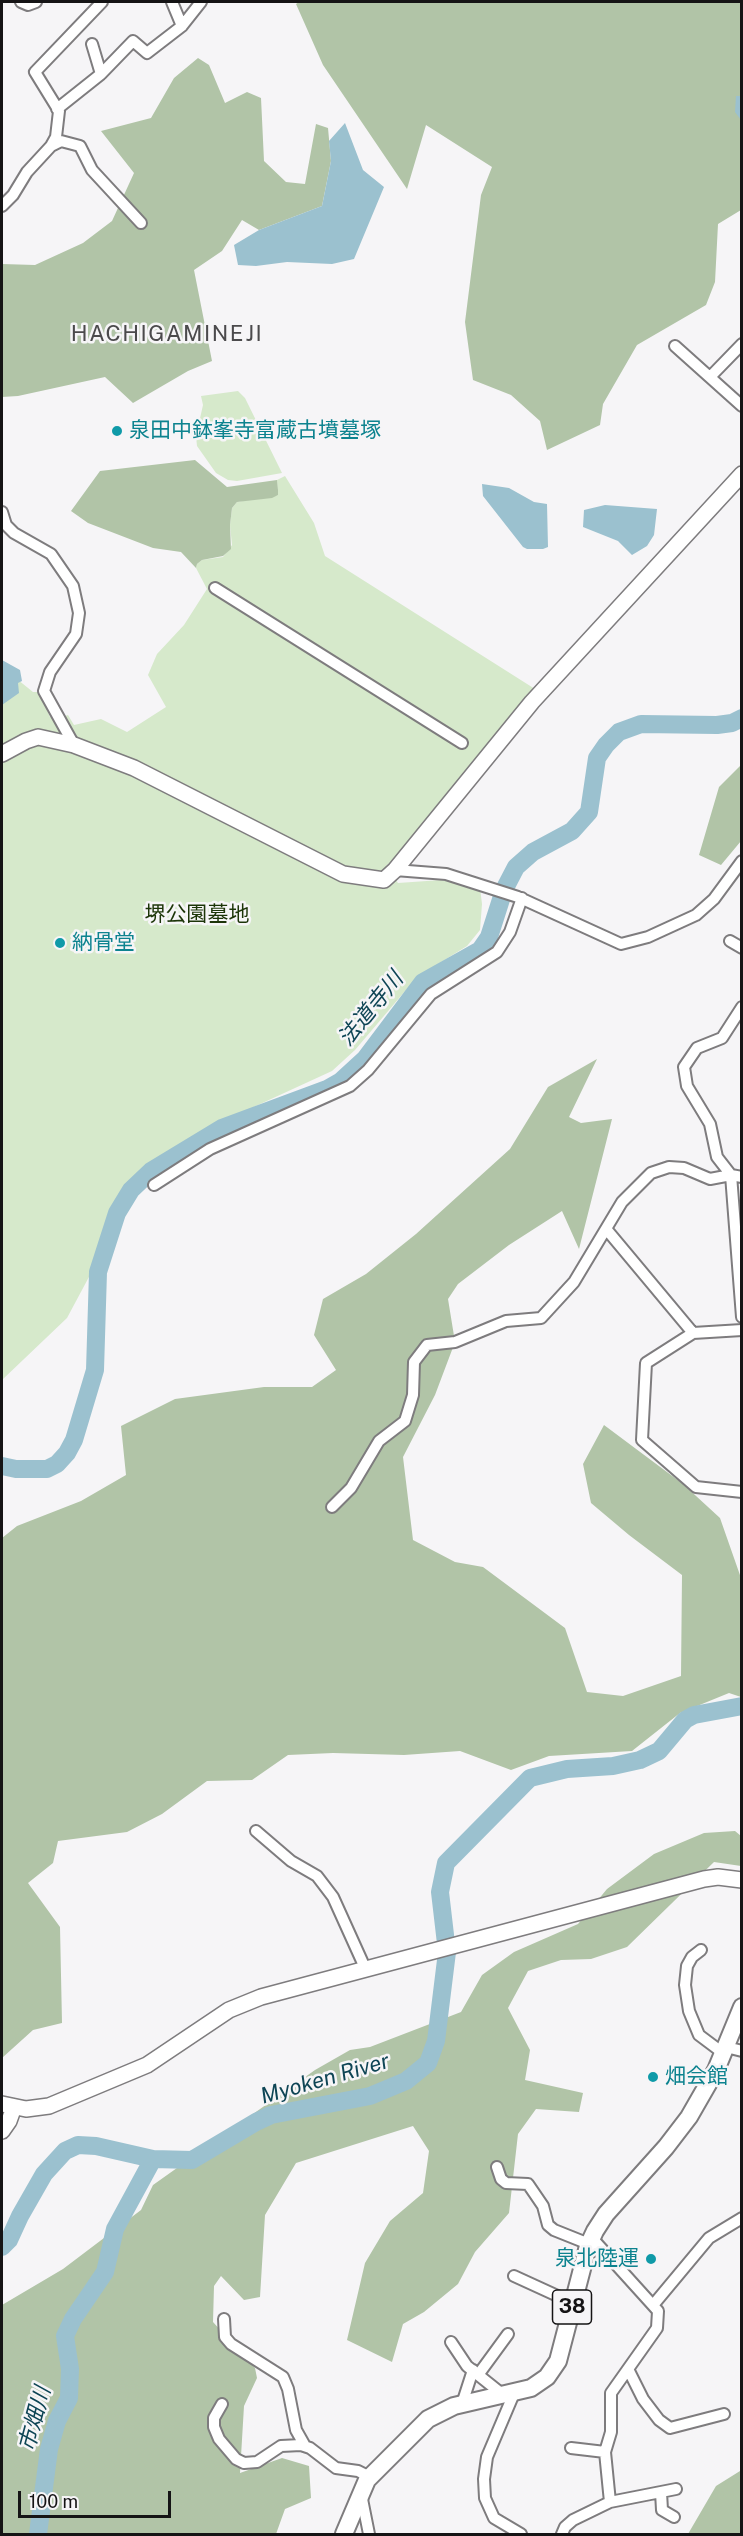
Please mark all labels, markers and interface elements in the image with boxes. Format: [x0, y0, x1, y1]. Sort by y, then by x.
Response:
district label: HACHIGAMINEJI [71, 321, 263, 347]
place label: 泉田中鉢峯寺富蔵古墳墓塚 [129, 418, 381, 444]
marker: 泉田中鉢峯寺富蔵古墳墓塚 [110, 424, 124, 438]
park label: 堺公園墓地 [145, 902, 249, 928]
place label: 納骨堂 [72, 930, 135, 956]
marker: 納骨堂 [53, 936, 67, 950]
water label: 法道寺川 [333, 966, 409, 1052]
water label: Myoken River [257, 2048, 393, 2110]
place label: 畑会館 [665, 2064, 728, 2090]
marker: 畑会館 [646, 2070, 660, 2084]
place label: 泉北陸運 [555, 2246, 639, 2272]
marker: 泉北陸運 [644, 2252, 658, 2266]
road number: 38 [552, 2290, 592, 2324]
water label: 市畑川 [14, 2384, 56, 2454]
scale bar [21, 2479, 174, 2517]
text: 100 m [29, 2491, 78, 2512]

